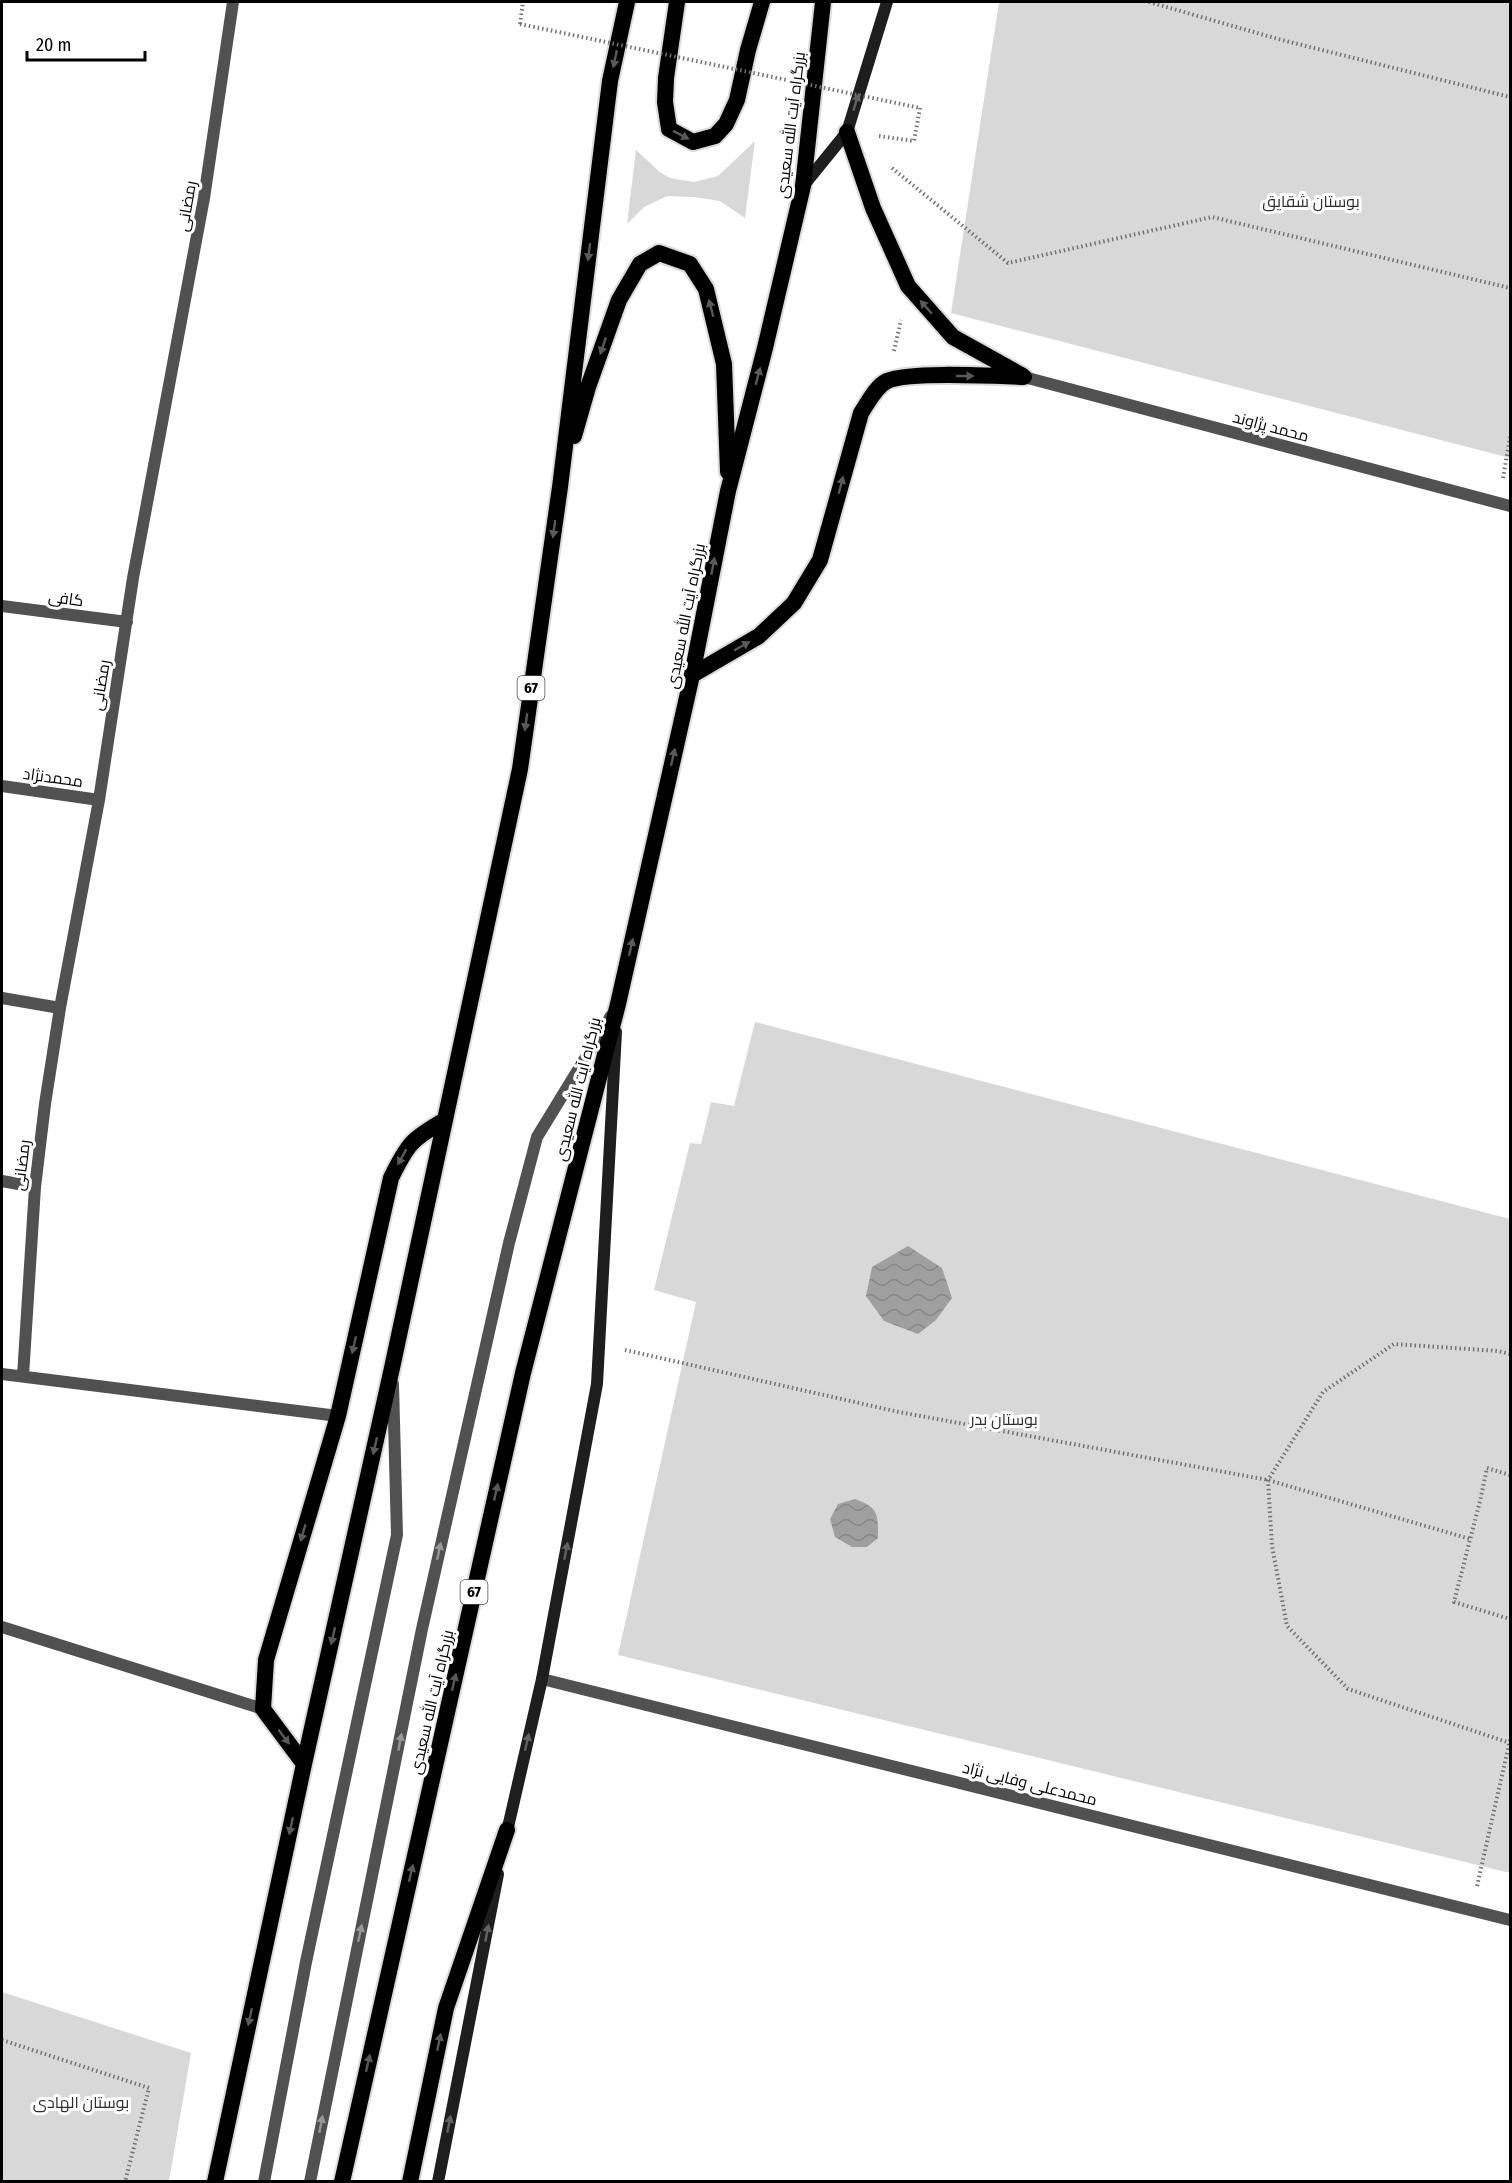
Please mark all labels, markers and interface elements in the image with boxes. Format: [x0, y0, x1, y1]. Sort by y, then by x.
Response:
scale bar [27, 24, 146, 62]
text: 20 m [36, 34, 71, 56]
one-way arrow [609, 49, 619, 68]
street label: بزرگراه آیت الله سعیدی [771, 51, 810, 200]
one-way arrow [852, 93, 861, 111]
one-way arrow [673, 131, 690, 140]
street label: رمضانی [173, 179, 201, 233]
park label: بوستان شقایق [1262, 192, 1360, 212]
one-way arrow [584, 242, 593, 261]
one-way arrow [706, 299, 716, 317]
one-way arrow [920, 300, 933, 315]
one-way arrow [597, 337, 607, 355]
one-way arrow [753, 367, 763, 385]
one-way arrow [955, 371, 974, 381]
street label: محمد پژاوند [1230, 407, 1311, 448]
one-way arrow [837, 476, 846, 494]
one-way arrow [549, 519, 558, 538]
street label: بزرگراه آیت الله سعیدی [661, 542, 710, 691]
one-way arrow [709, 556, 718, 575]
street label: کافی [47, 587, 85, 611]
one-way arrow [734, 640, 750, 651]
street label: رمضانی [87, 658, 115, 712]
road number: 67 [518, 676, 544, 700]
one-way arrow [522, 712, 531, 731]
one-way arrow [669, 748, 679, 766]
street label: محمدنژاد [22, 764, 84, 791]
one-way arrow [626, 938, 636, 956]
street label: بزرگراه آیت الله سعیدی [549, 1015, 606, 1163]
street label: رمضانی [9, 1138, 35, 1192]
one-way arrow [397, 1148, 407, 1165]
one-way arrow [348, 1336, 358, 1354]
park label: بوستان بدر [969, 1410, 1038, 1430]
one-way arrow [370, 1436, 379, 1455]
one-way arrow [492, 1483, 502, 1501]
one-way arrow [298, 1524, 307, 1542]
one-way arrow [435, 1541, 444, 1560]
one-way arrow [562, 1541, 571, 1560]
road number: 67 [460, 1580, 488, 1604]
one-way arrow [327, 1627, 337, 1645]
street label: بزرگراه آیت الله سعیدی [405, 1628, 458, 1776]
one-way arrow [449, 1673, 459, 1692]
one-way arrow [277, 1729, 289, 1744]
one-way arrow [396, 1732, 405, 1751]
one-way arrow [523, 1733, 533, 1751]
street label: محمدعلی وفایی نژاد [960, 1758, 1099, 1810]
one-way arrow [286, 1817, 295, 1836]
one-way arrow [407, 1863, 416, 1882]
one-way arrow [356, 1923, 365, 1942]
one-way arrow [483, 1923, 492, 1942]
one-way arrow [245, 2008, 254, 2027]
one-way arrow [435, 2032, 444, 2051]
one-way arrow [364, 2053, 373, 2072]
park label: بوستان الهادی [33, 2093, 129, 2113]
one-way arrow [317, 2114, 326, 2133]
one-way arrow [445, 2114, 454, 2133]

